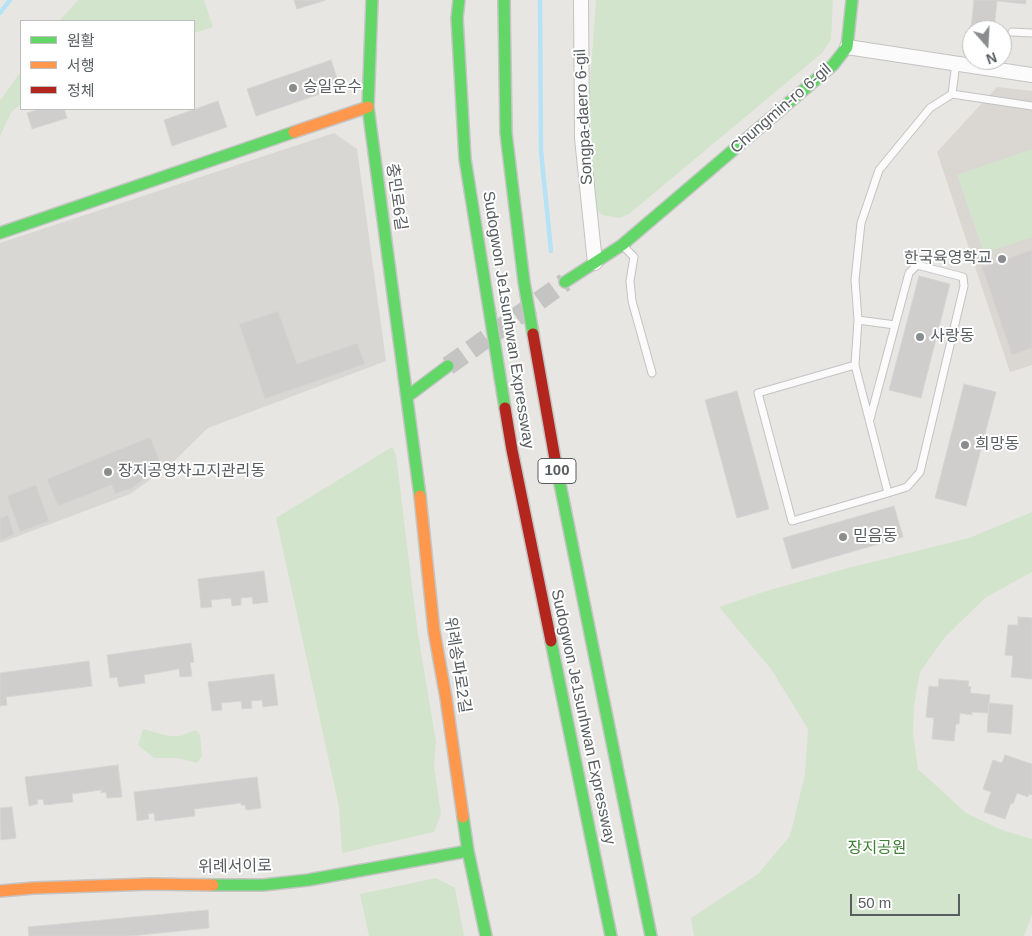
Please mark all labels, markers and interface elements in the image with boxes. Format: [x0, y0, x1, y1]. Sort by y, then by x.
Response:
legend [20, 20, 195, 110]
north arrow [962, 20, 1012, 70]
text: 원활 [67, 32, 95, 49]
street label: Songpa-daero 6-gil [571, 49, 597, 185]
text: N [984, 49, 999, 67]
text: 서행 [67, 57, 95, 74]
street label: Chungmin-ro 6-gil [727, 60, 835, 158]
place label: 승일운수 [303, 78, 362, 98]
text: 정체 [67, 82, 95, 99]
marker: 승일운수 [287, 82, 299, 94]
street label: 충민로6길 [382, 162, 410, 232]
street label: Sudogwon Je1sunhwan Expressway [478, 190, 538, 450]
place label: 한국육영학교 [904, 249, 992, 269]
marker: 한국육영학교 [996, 253, 1008, 265]
place label: 사랑동 [930, 327, 974, 347]
marker: 사랑동 [914, 331, 926, 343]
place label: 희망동 [975, 435, 1019, 455]
marker: 희망동 [959, 439, 971, 451]
road number: 100 [538, 458, 576, 484]
place label: 장지공영차고지관리동 [118, 462, 265, 482]
marker: 장지공영차고지관리동 [102, 466, 114, 478]
place label: 믿음동 [853, 527, 897, 547]
marker: 믿음동 [837, 531, 849, 543]
street label: Sudogwon Je1sunhwan Expressway [547, 588, 619, 846]
street label: 위례송파로2길 [440, 615, 474, 715]
park label: 장지공원 [848, 839, 906, 859]
street label: 위례서이로 [198, 857, 272, 877]
scale bar [852, 884, 962, 916]
text: 50 m [858, 894, 891, 911]

